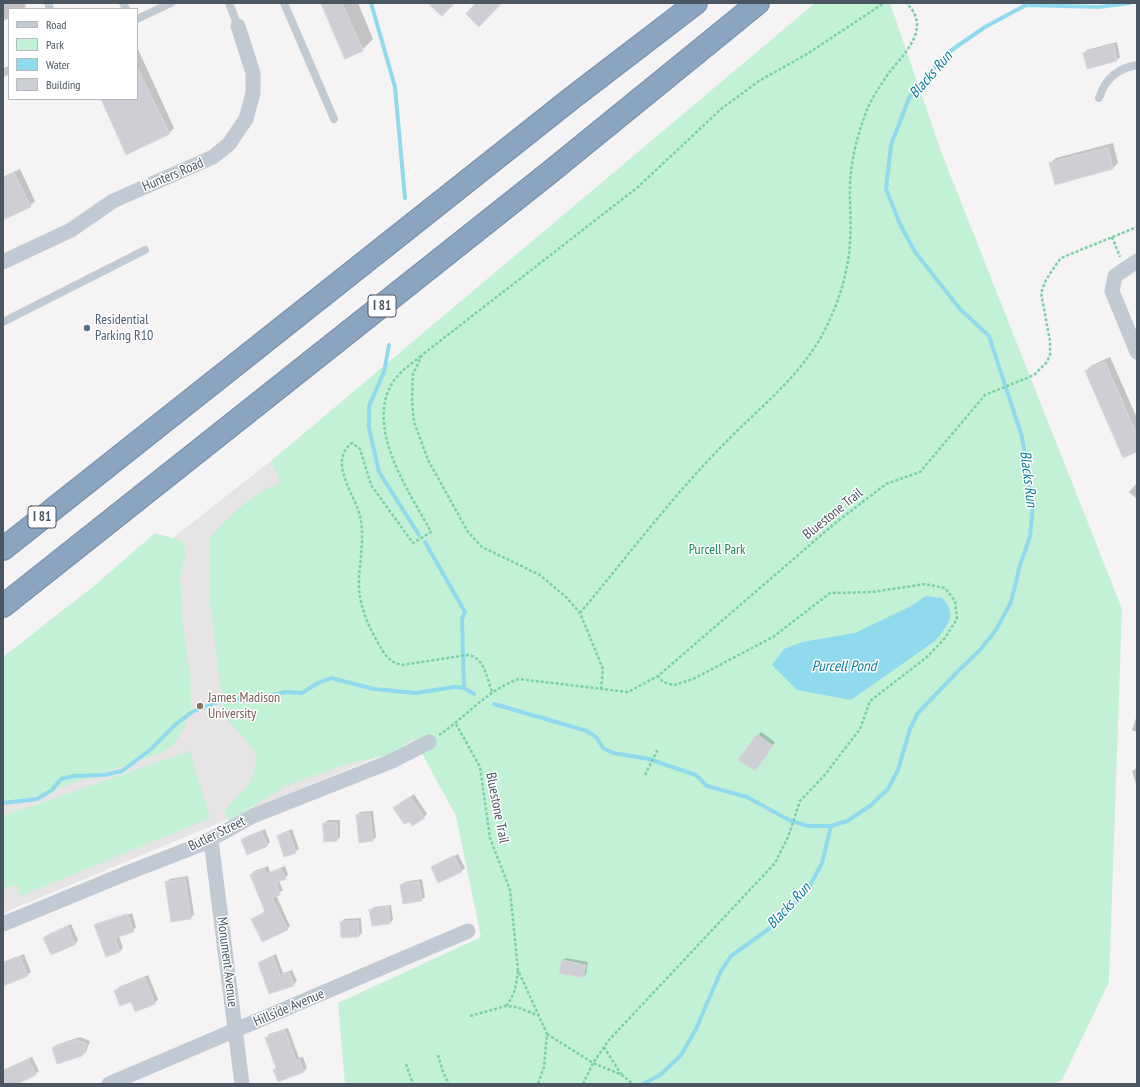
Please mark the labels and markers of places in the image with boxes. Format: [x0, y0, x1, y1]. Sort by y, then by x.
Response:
place label: Residential Parking R10 [95, 312, 153, 344]
marker: Residential Parking R10 [82, 323, 92, 333]
place label: James Madison University [208, 690, 280, 722]
marker: James Madison University [195, 701, 205, 711]

